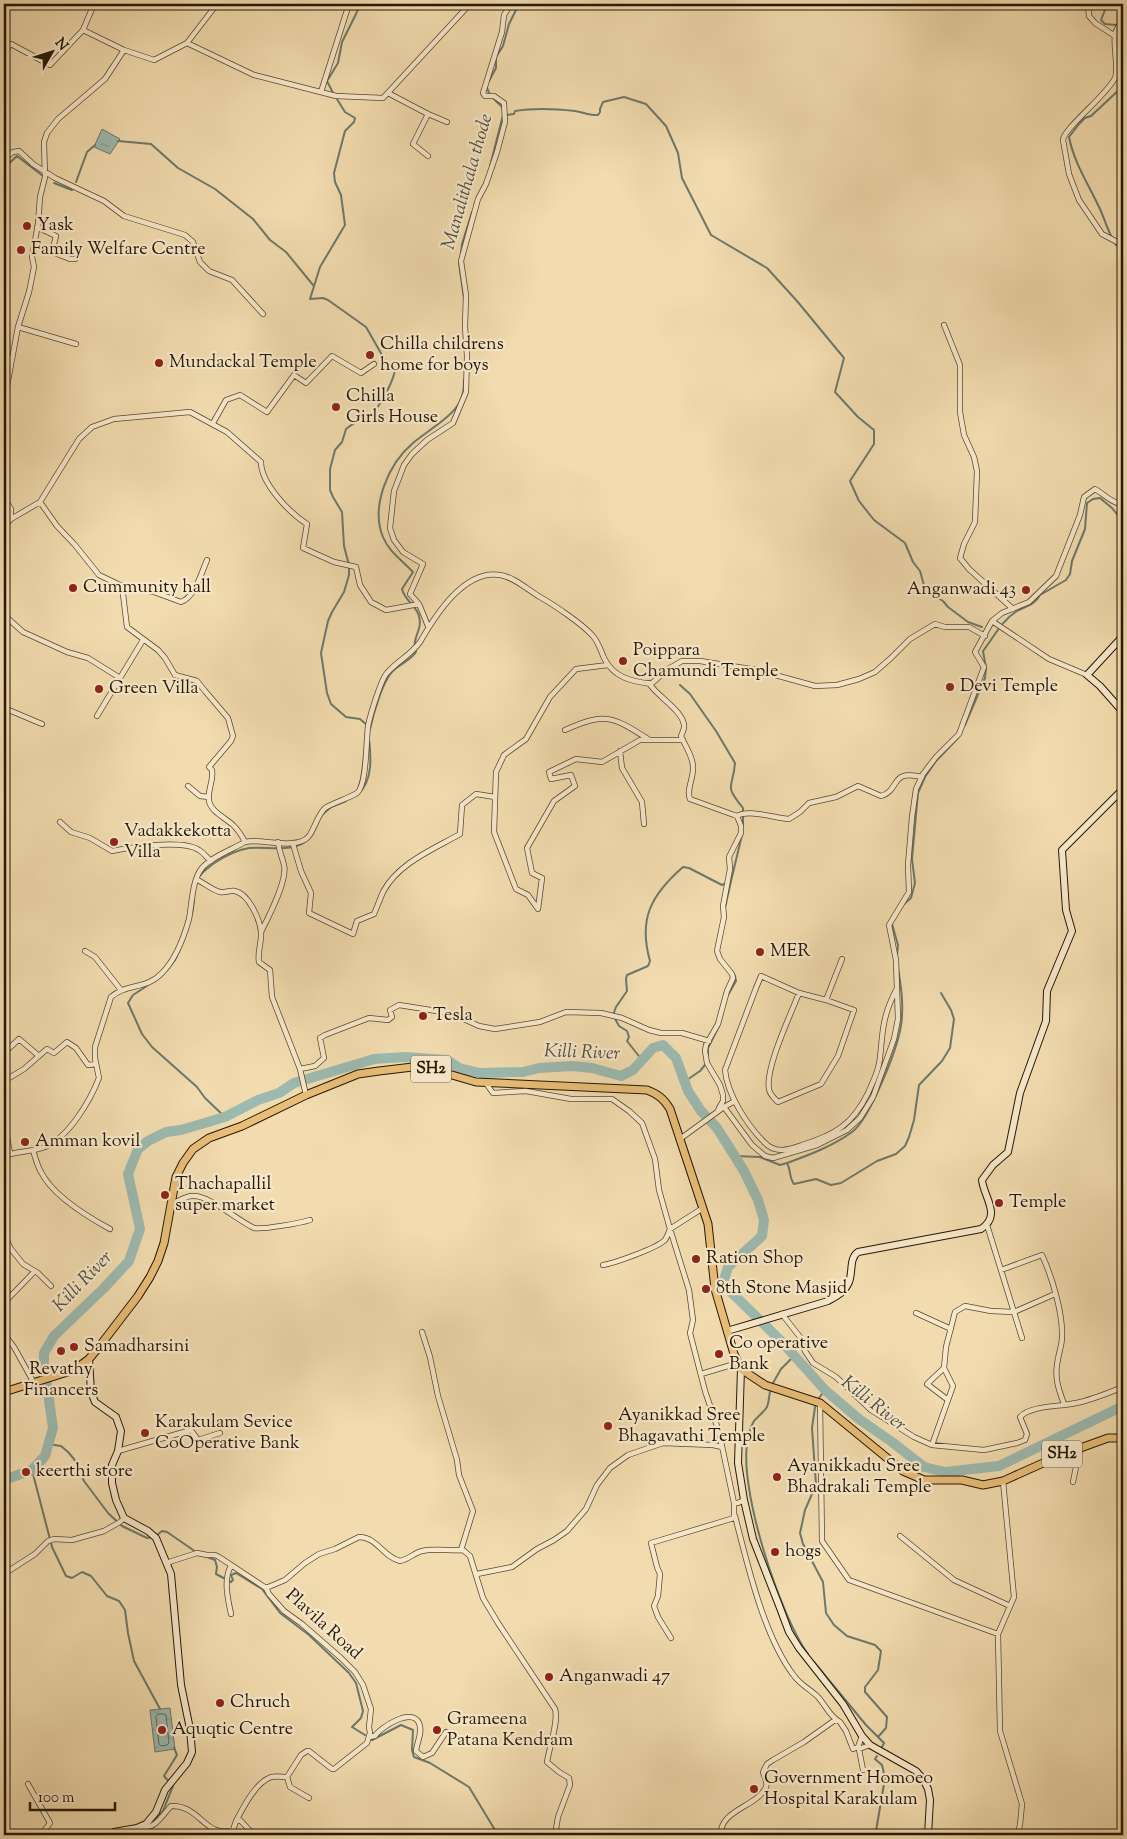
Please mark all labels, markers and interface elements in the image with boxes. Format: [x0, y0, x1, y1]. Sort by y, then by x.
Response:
north arrow [28, 28, 78, 78]
text: N [49, 34, 72, 56]
water label: Manalithala thode [436, 111, 500, 253]
place label: Yask [37, 213, 74, 239]
marker: Yask [21, 220, 33, 232]
place label: Family Welfare Centre [31, 237, 206, 263]
marker: Family Welfare Centre [15, 244, 27, 256]
place label: Chilla childrens home for boys [380, 332, 504, 379]
marker: Chilla childrens home for boys [364, 349, 376, 361]
place label: Mundackal Temple [169, 350, 317, 376]
marker: Mundackal Temple [153, 357, 165, 369]
place label: Chilla Girls House [346, 384, 438, 431]
marker: Chilla Girls House [330, 401, 342, 413]
place label: Cummunity hall [83, 575, 211, 601]
place label: Anganwadi 43 [907, 577, 1016, 603]
marker: Cummunity hall [67, 582, 79, 594]
marker: Anganwadi 43 [1020, 584, 1032, 596]
place label: Poippara Chamundi Temple [633, 638, 778, 685]
marker: Poippara Chamundi Temple [617, 655, 629, 667]
place label: Devi Temple [960, 674, 1058, 700]
place label: Green Villa [109, 676, 199, 702]
marker: Devi Temple [944, 681, 956, 693]
marker: Green Villa [93, 683, 105, 695]
place label: Vadakkekotta Villa [124, 819, 231, 866]
marker: Vadakkekotta Villa [108, 836, 120, 848]
place label: MER [770, 939, 810, 965]
marker: MER [754, 946, 766, 958]
place label: Tesla [433, 1003, 473, 1029]
marker: Tesla [417, 1010, 429, 1022]
water label: Killi River [543, 1038, 621, 1068]
road number: SH2 [411, 1056, 451, 1082]
place label: Amman kovil [35, 1129, 141, 1155]
marker: Amman kovil [19, 1136, 31, 1148]
place label: Thachapallil super market [175, 1172, 275, 1219]
marker: Thachapallil super market [159, 1189, 171, 1201]
place label: Temple [1009, 1190, 1066, 1216]
marker: Temple [993, 1197, 1005, 1209]
water label: Killi River [47, 1245, 119, 1319]
place label: Ration Shop [706, 1246, 803, 1272]
marker: Ration Shop [690, 1253, 702, 1265]
place label: 8th Stone Masjid [716, 1276, 847, 1302]
marker: 8th Stone Masjid [700, 1283, 712, 1295]
place label: Co operative Bank [729, 1331, 828, 1378]
place label: Samadharsini [84, 1334, 189, 1360]
marker: Samadharsini [68, 1341, 80, 1353]
marker: Revathy Financers [55, 1345, 67, 1357]
marker: Co operative Bank [713, 1348, 725, 1360]
place label: Revathy Financers [24, 1357, 98, 1404]
water label: Killi River [835, 1370, 912, 1438]
place label: Ayanikkad Sree Bhagavathi Temple [618, 1403, 765, 1450]
place label: Karakulam Sevice CoOperative Bank [155, 1410, 300, 1457]
marker: Ayanikkad Sree Bhagavathi Temple [602, 1420, 614, 1432]
marker: Karakulam Sevice CoOperative Bank [139, 1427, 151, 1439]
road number: SH2 [1042, 1440, 1082, 1468]
place label: Ayanikkadu Sree Bhadrakali Temple [787, 1454, 931, 1501]
place label: keerthi store [36, 1459, 133, 1485]
marker: keerthi store [20, 1466, 32, 1478]
marker: Ayanikkadu Sree Bhadrakali Temple [771, 1471, 783, 1483]
place label: hogs [785, 1539, 821, 1565]
marker: hogs [769, 1546, 781, 1558]
street label: Plavila Road [279, 1583, 367, 1667]
place label: Anganwadi 47 [559, 1664, 670, 1690]
marker: Anganwadi 47 [543, 1671, 555, 1683]
place label: Chruch [230, 1690, 291, 1716]
marker: Chruch [214, 1697, 226, 1709]
place label: Grameena Patana Kendram [447, 1707, 573, 1754]
place label: Aquqtic Centre [172, 1717, 293, 1743]
marker: Aquqtic Centre [156, 1724, 168, 1736]
marker: Grameena Patana Kendram [431, 1724, 443, 1736]
place label: Government Homoeo Hospital Karakulam [764, 1766, 933, 1813]
scale bar [30, 1779, 115, 1811]
marker: Government Homoeo Hospital Karakulam [748, 1783, 760, 1795]
text: 100 m [38, 1788, 75, 1809]

